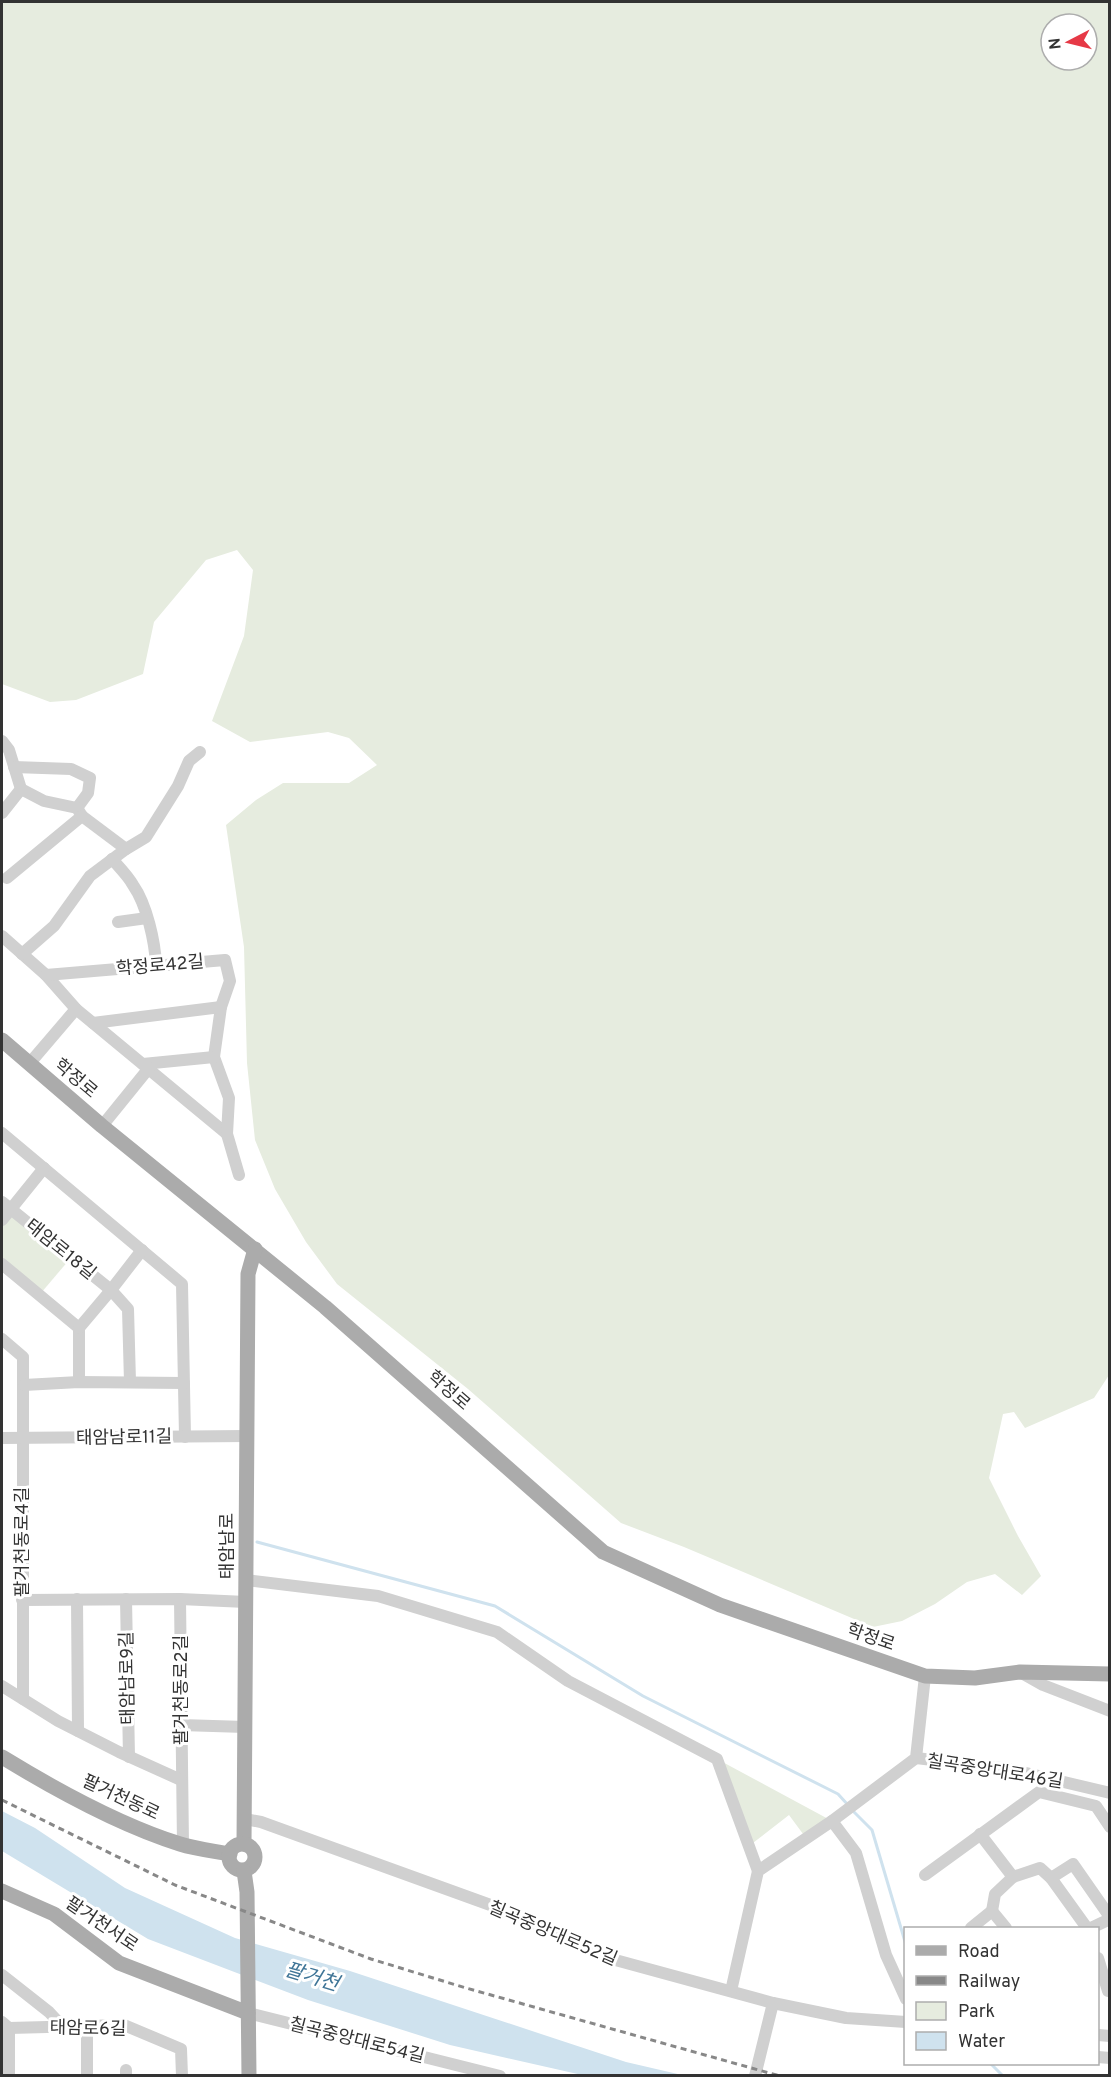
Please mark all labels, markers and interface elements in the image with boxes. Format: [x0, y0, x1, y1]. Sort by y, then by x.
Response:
north arrow [1039, 12, 1099, 72]
text: N [1045, 37, 1067, 51]
street label: 학정로42길 [115, 951, 205, 982]
street label: 학정로 [49, 1054, 101, 1104]
street label: 태암로18길 [20, 1215, 100, 1286]
street label: 학정로 [422, 1366, 474, 1416]
street label: 태암남로11길 [76, 1426, 172, 1451]
street label: 팔거천동로4길 [12, 1487, 35, 1597]
street label: 태암남로 [217, 1513, 240, 1579]
street label: 학정로 [843, 1619, 898, 1657]
street label: 태암남로9길 [116, 1631, 141, 1725]
street label: 팔거천동로2길 [171, 1635, 194, 1745]
street label: 칠곡중앙대로46길 [925, 1750, 1065, 1795]
street label: 팔거천동로 [78, 1770, 163, 1826]
street label: 팔거천서로 [60, 1893, 142, 1958]
street label: 칠곡중앙대로52길 [484, 1897, 620, 1972]
legend [904, 1927, 1099, 2065]
text: Road [958, 1941, 1000, 1964]
water label: 팔거천 [281, 1957, 344, 1999]
text: Railway [958, 1971, 1020, 1994]
text: Park [958, 2001, 995, 2024]
street label: 칠곡중앙대로54길 [287, 2014, 427, 2069]
street label: 태암로6길 [49, 2017, 127, 2042]
text: Water [958, 2031, 1005, 2054]

